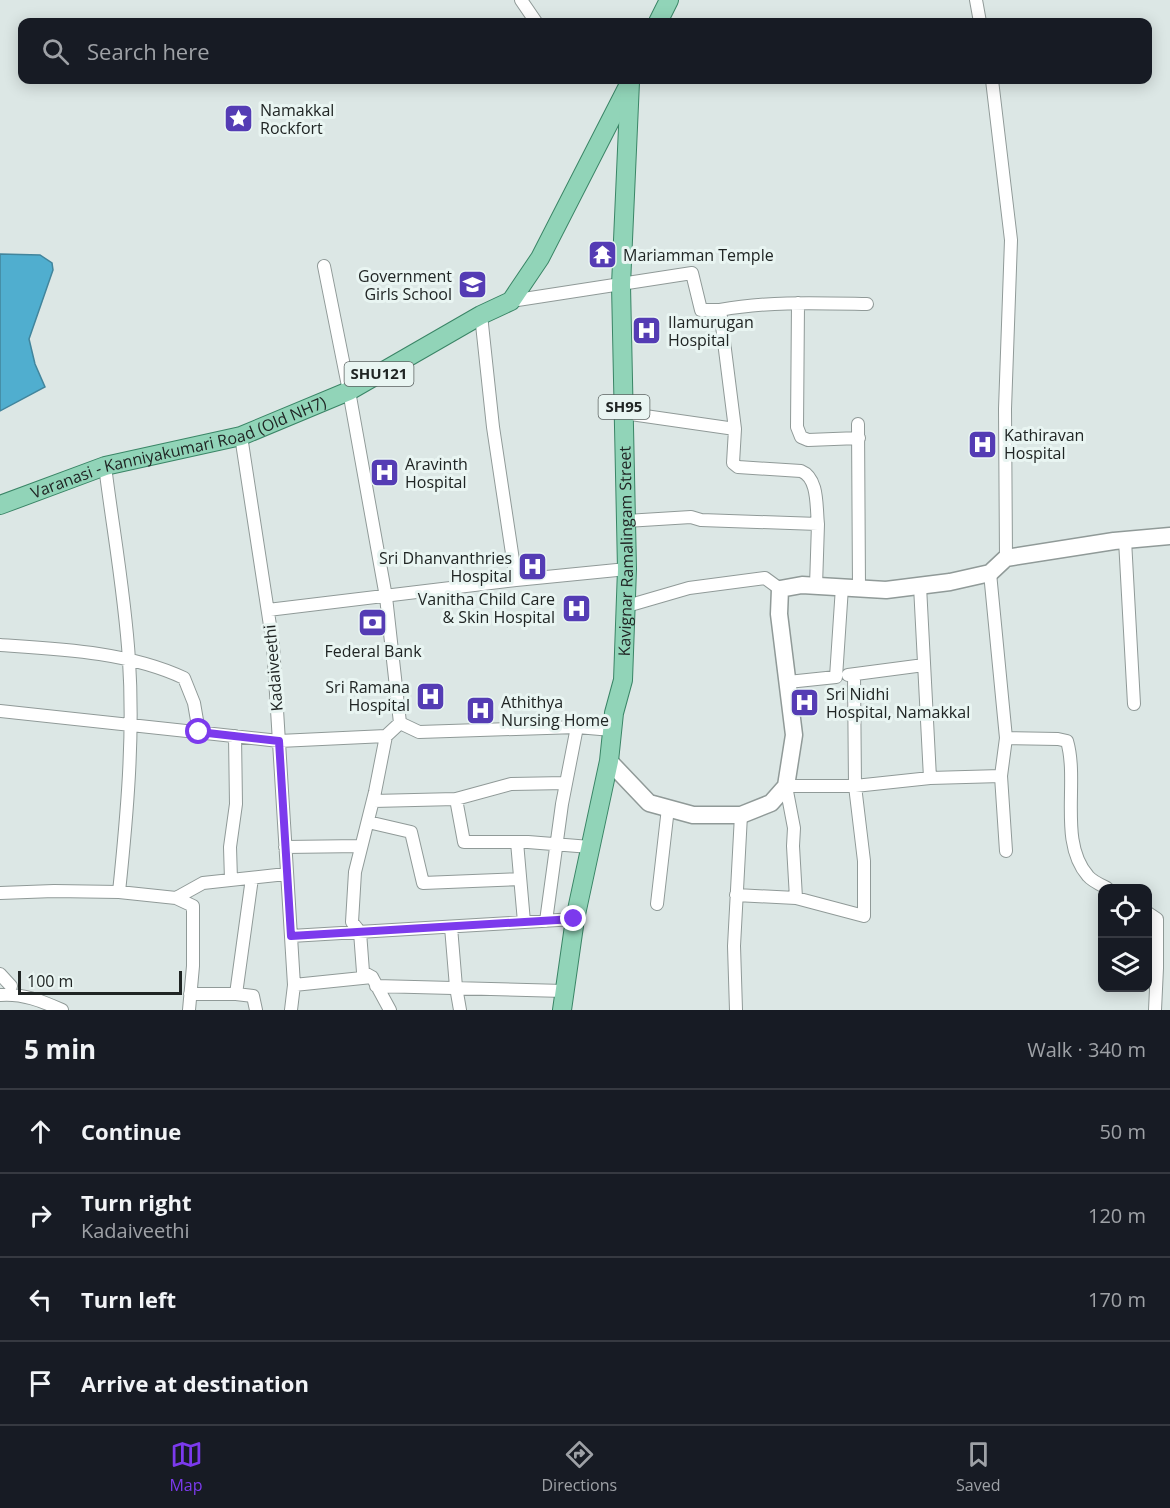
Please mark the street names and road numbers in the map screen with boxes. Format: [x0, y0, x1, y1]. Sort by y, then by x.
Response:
road number: SHU121 [344, 362, 413, 386]
street label: Varanasi - Kanniyakumari Road (Old NH7) [28, 391, 330, 504]
road number: SH95 [598, 395, 650, 419]
street label: Kavignar Ramalingam Street [613, 445, 638, 657]
street label: Kadaiveethi [258, 624, 288, 712]

